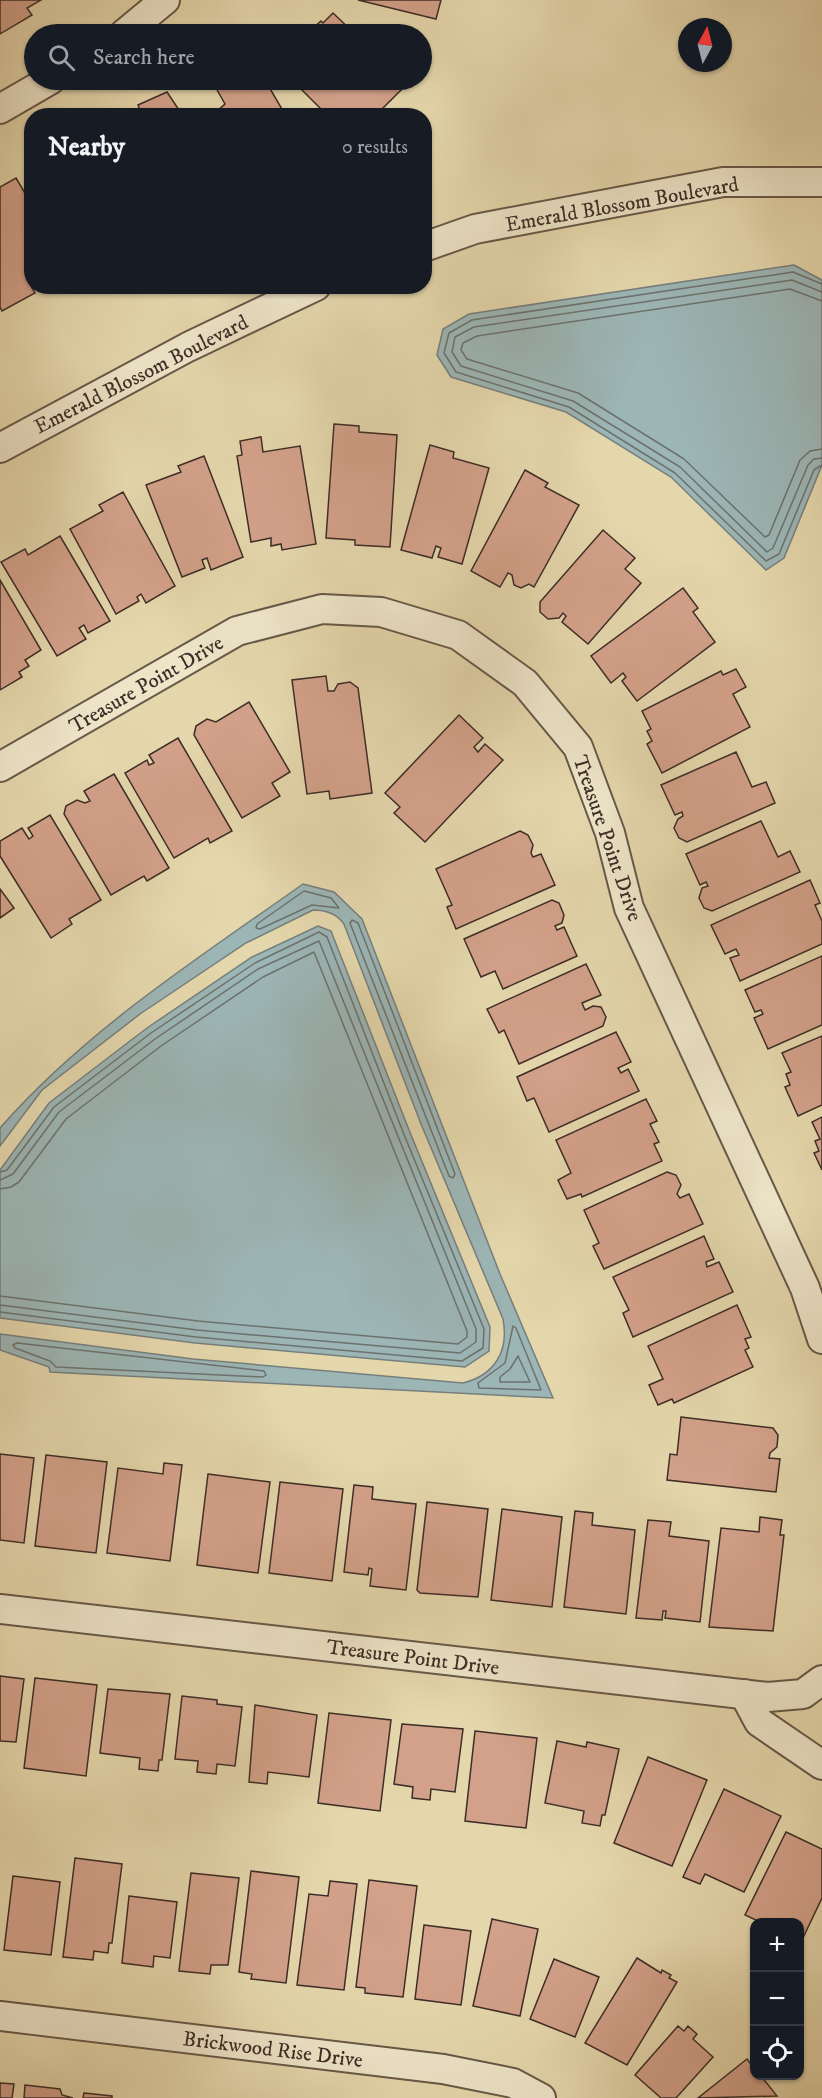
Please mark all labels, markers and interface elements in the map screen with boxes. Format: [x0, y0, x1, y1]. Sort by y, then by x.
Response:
north arrow [678, 18, 732, 72]
search box [24, 24, 432, 90]
icon: search [45, 41, 78, 74]
text: Search here [93, 44, 195, 71]
text: Nearby [48, 131, 125, 164]
text: 0 results [342, 135, 408, 160]
street label: Emerald Blossom Boulevard [504, 172, 741, 238]
street label: Emerald Blossom Boulevard [30, 309, 253, 440]
street label: Treasure Point Drive [65, 630, 228, 740]
street label: Treasure Point Drive [566, 752, 648, 925]
street label: Treasure Point Drive [325, 1635, 501, 1682]
map controls [750, 1918, 804, 2080]
button: + [750, 1918, 804, 1972]
button: − [750, 1972, 804, 2026]
street label: Brickwood Rise Drive [181, 2026, 365, 2074]
button: locate [750, 2026, 804, 2080]

